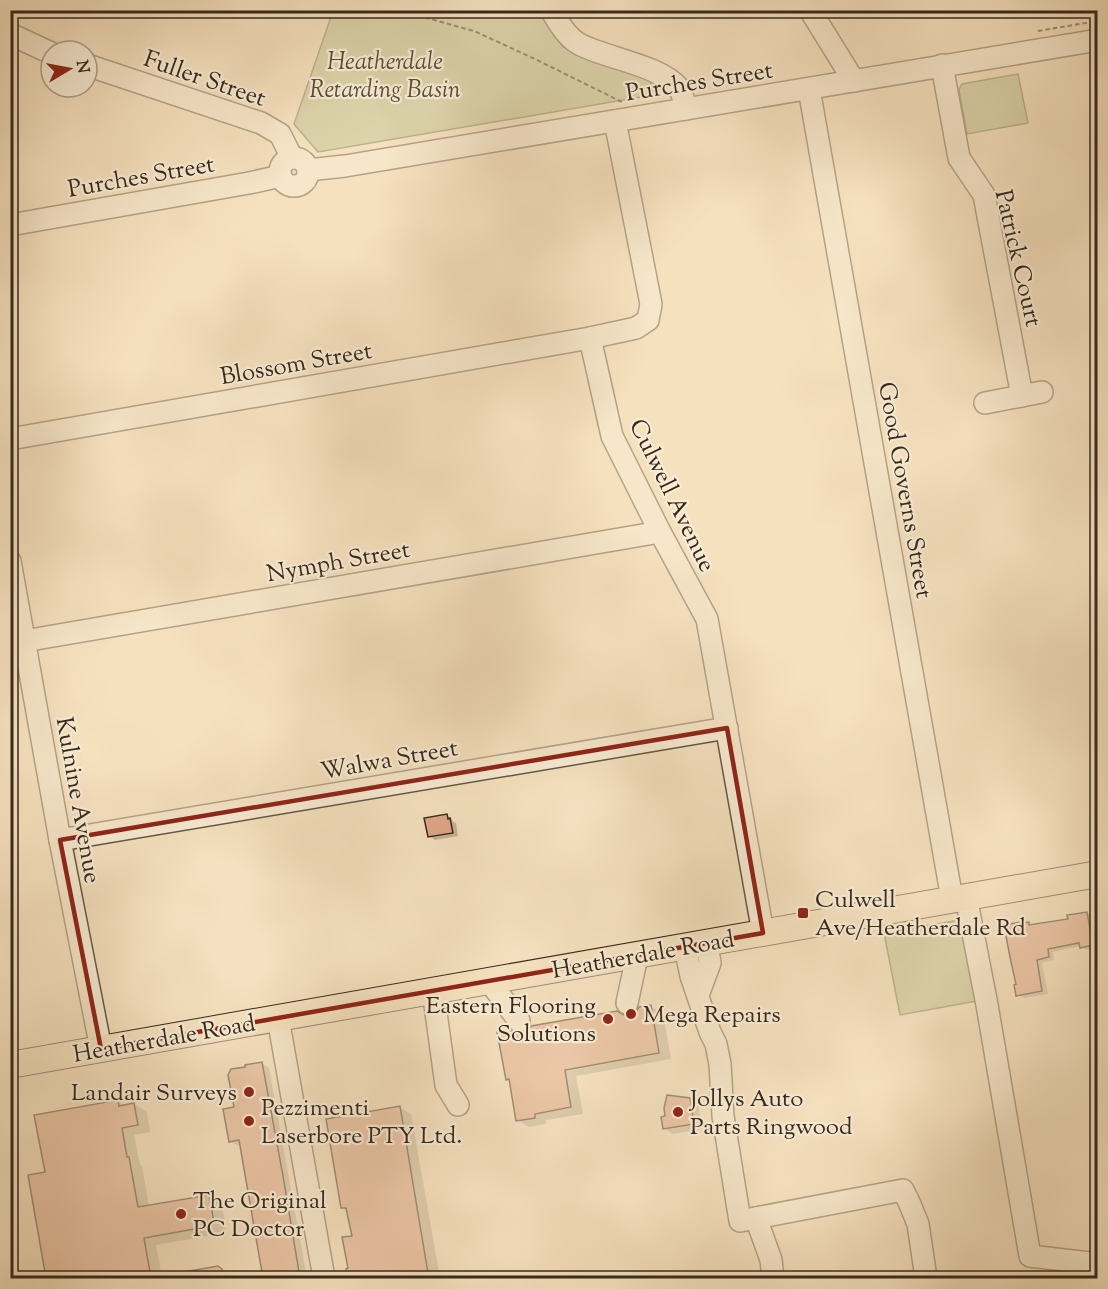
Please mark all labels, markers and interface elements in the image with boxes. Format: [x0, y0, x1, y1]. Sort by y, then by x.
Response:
north arrow [39, 39, 99, 99]
street label: Fuller Street [139, 43, 270, 117]
park label: Heatherdale Retarding Basin [309, 46, 461, 108]
street label: Purches Street [623, 55, 775, 111]
text: N [69, 59, 94, 75]
street label: Purches Street [65, 148, 217, 208]
street label: Patrick Court [985, 187, 1049, 330]
street label: Blossom Street [218, 335, 375, 395]
street label: Good Governs Street [868, 379, 940, 601]
street label: Culwell Avenue [619, 414, 723, 578]
street label: Nymph Street [264, 534, 413, 592]
street label: Kulnine Avenue [46, 714, 108, 886]
street label: Walwa Street [318, 732, 461, 790]
place label: Culwell Ave/Heatherdale Rd [815, 884, 1026, 946]
marker: Culwell Ave/Heatherdale Rd [796, 906, 810, 920]
street label: Heatherdale Road [550, 923, 738, 989]
place label: Eastern Flooring Solutions [426, 990, 596, 1052]
place label: Mega Repairs [643, 999, 781, 1033]
street label: Heatherdale Road [71, 1007, 259, 1073]
marker: Mega Repairs [624, 1007, 638, 1021]
marker: Eastern Flooring Solutions [601, 1012, 615, 1026]
place label: Landair Surveys [71, 1077, 237, 1111]
place label: Jollys Auto Parts Ringwood [688, 1083, 853, 1145]
marker: Landair Surveys [242, 1085, 256, 1099]
place label: Pezzimenti Laserbore PTY Ltd. [261, 1092, 462, 1154]
marker: Jollys Auto Parts Ringwood [671, 1105, 685, 1119]
marker: Pezzimenti Laserbore PTY Ltd. [242, 1114, 256, 1128]
place label: The Original PC Doctor [193, 1185, 327, 1247]
marker: The Original PC Doctor [174, 1207, 188, 1221]

